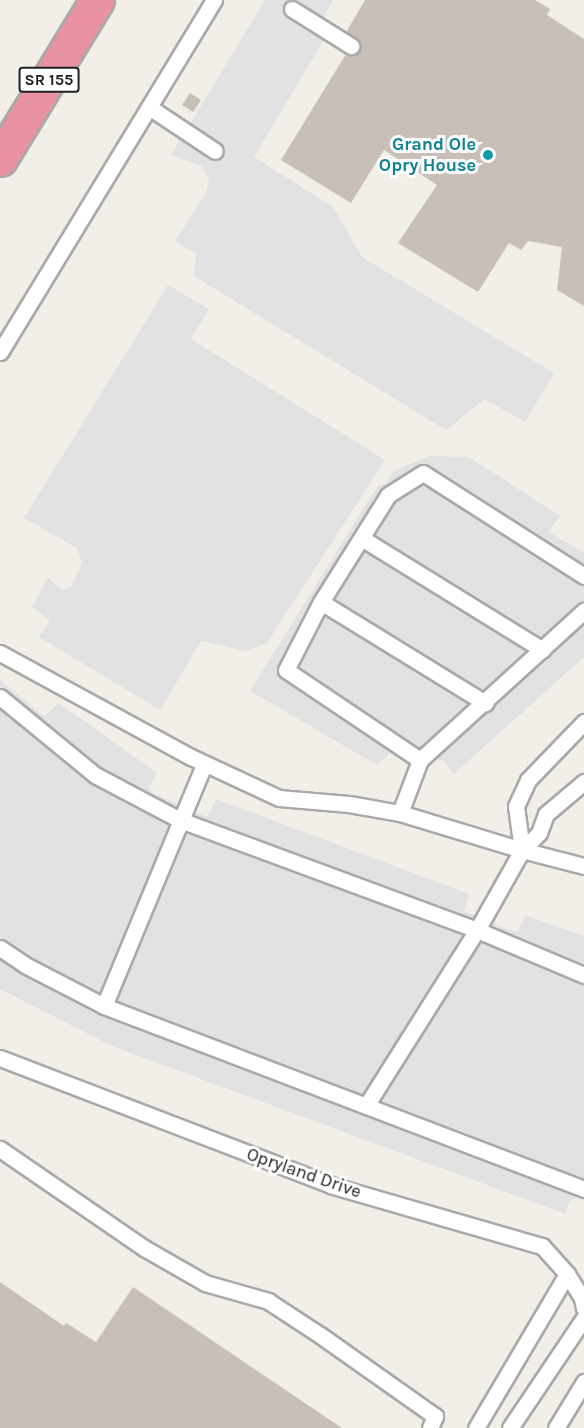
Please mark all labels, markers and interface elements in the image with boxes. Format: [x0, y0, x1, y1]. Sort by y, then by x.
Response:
road number: SR 155 [17, 67, 80, 93]
place label: Grand Ole Opry House [379, 134, 476, 176]
marker: Grand Ole Opry House [481, 148, 495, 162]
street label: Opryland Drive [244, 1143, 364, 1203]

